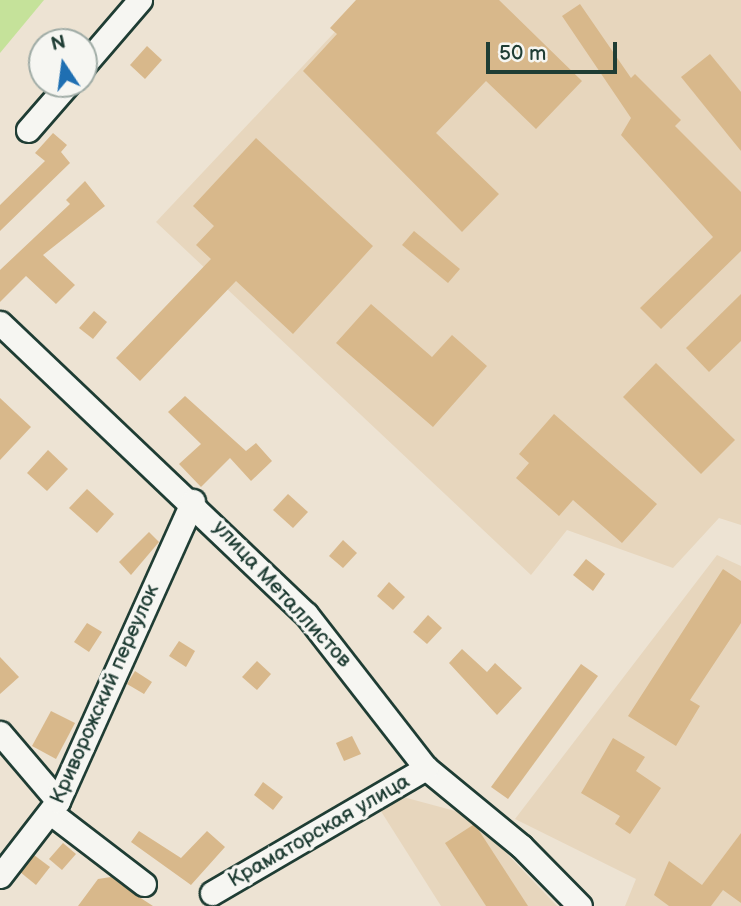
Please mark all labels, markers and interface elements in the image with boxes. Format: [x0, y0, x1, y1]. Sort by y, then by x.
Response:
north arrow [28, 28, 98, 98]
scale bar [489, 28, 620, 72]
text: N [49, 31, 68, 57]
text: 50 m [499, 41, 546, 66]
street label: улица Металлистов [207, 515, 357, 673]
street label: Криворожский переулок [45, 580, 165, 808]
street label: Краматорская улица [224, 769, 414, 893]

